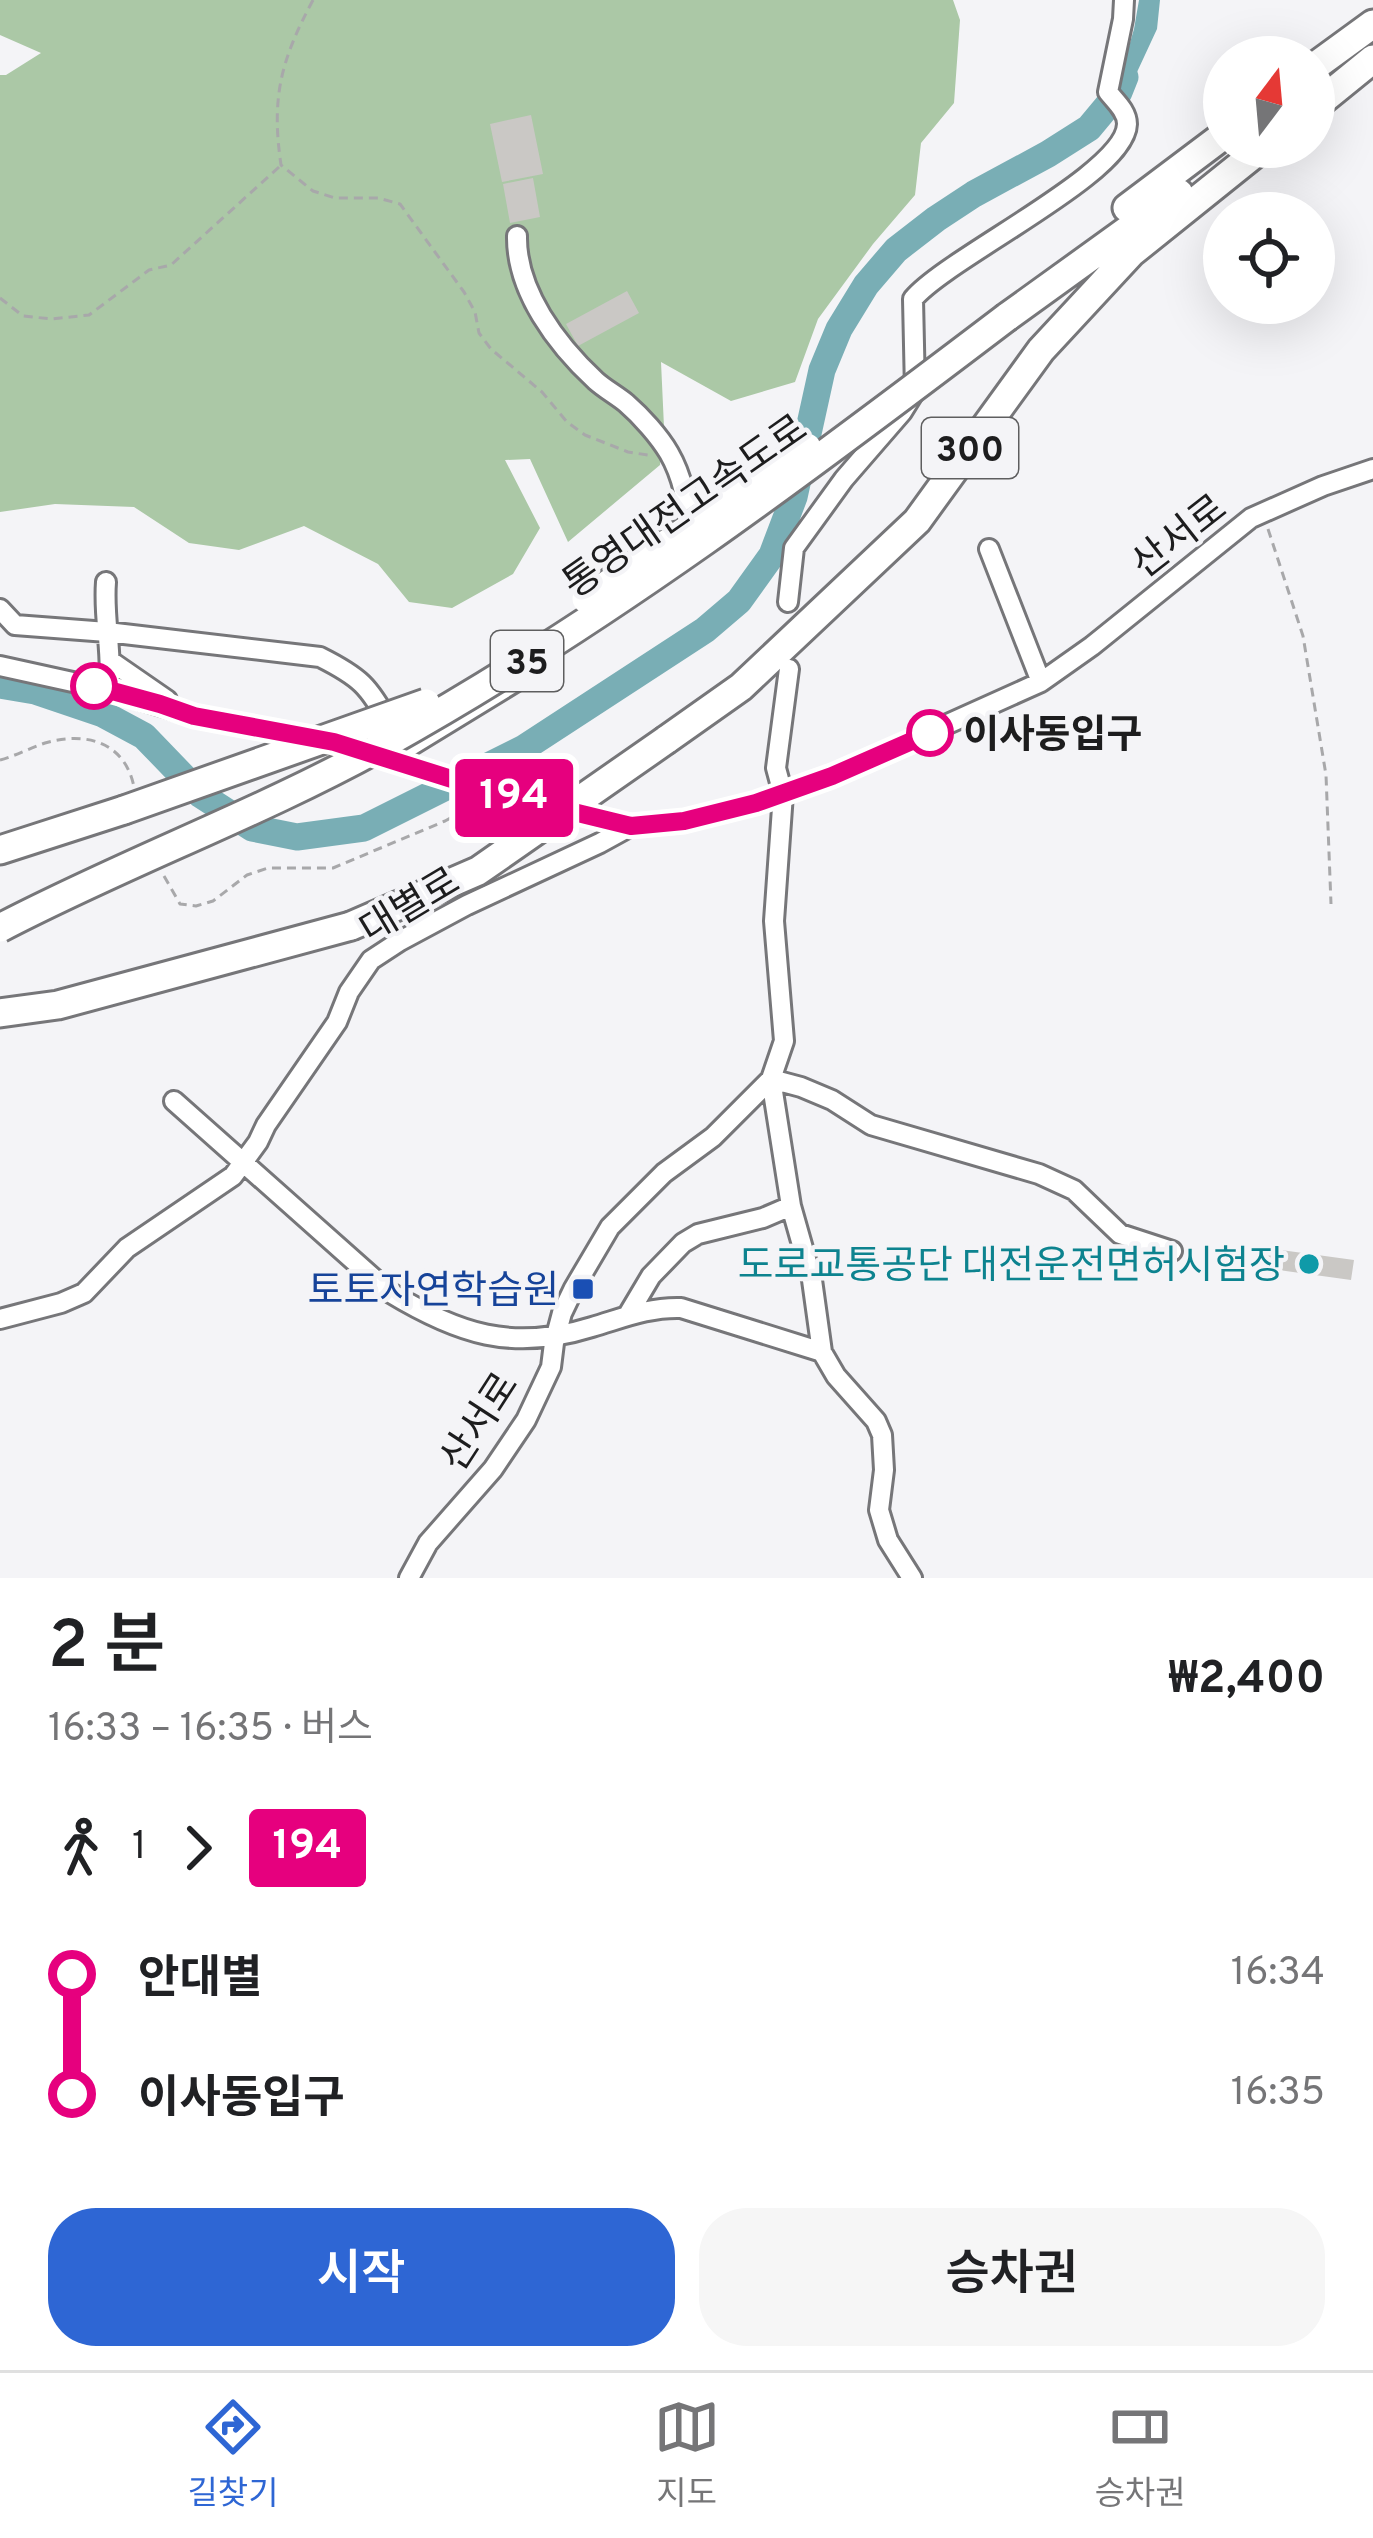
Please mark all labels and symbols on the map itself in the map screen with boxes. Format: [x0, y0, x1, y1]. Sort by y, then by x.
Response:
north arrow [1203, 36, 1335, 168]
street label: 통영대전고속도로 [555, 406, 818, 611]
road number: 300 [922, 418, 1018, 478]
street label: 산서로 [1123, 486, 1238, 591]
road number: 35 [491, 631, 563, 691]
unlabelled marker [72, 664, 116, 708]
marker: 이사동입구 [908, 711, 952, 755]
place label: 이사동입구 [963, 713, 1142, 762]
line badge: 194 [445, 759, 583, 837]
street label: 대별로 [353, 859, 470, 957]
place label: 도로교통공단 대전운전면허시험장 [738, 1244, 1285, 1293]
marker: 도로교통공단 대전운전면허시험장 [1296, 1251, 1322, 1277]
place label: 토토자연학습원 [308, 1269, 559, 1318]
marker: 토토자연학습원 [570, 1276, 596, 1302]
street label: 산서로 [432, 1365, 532, 1482]

